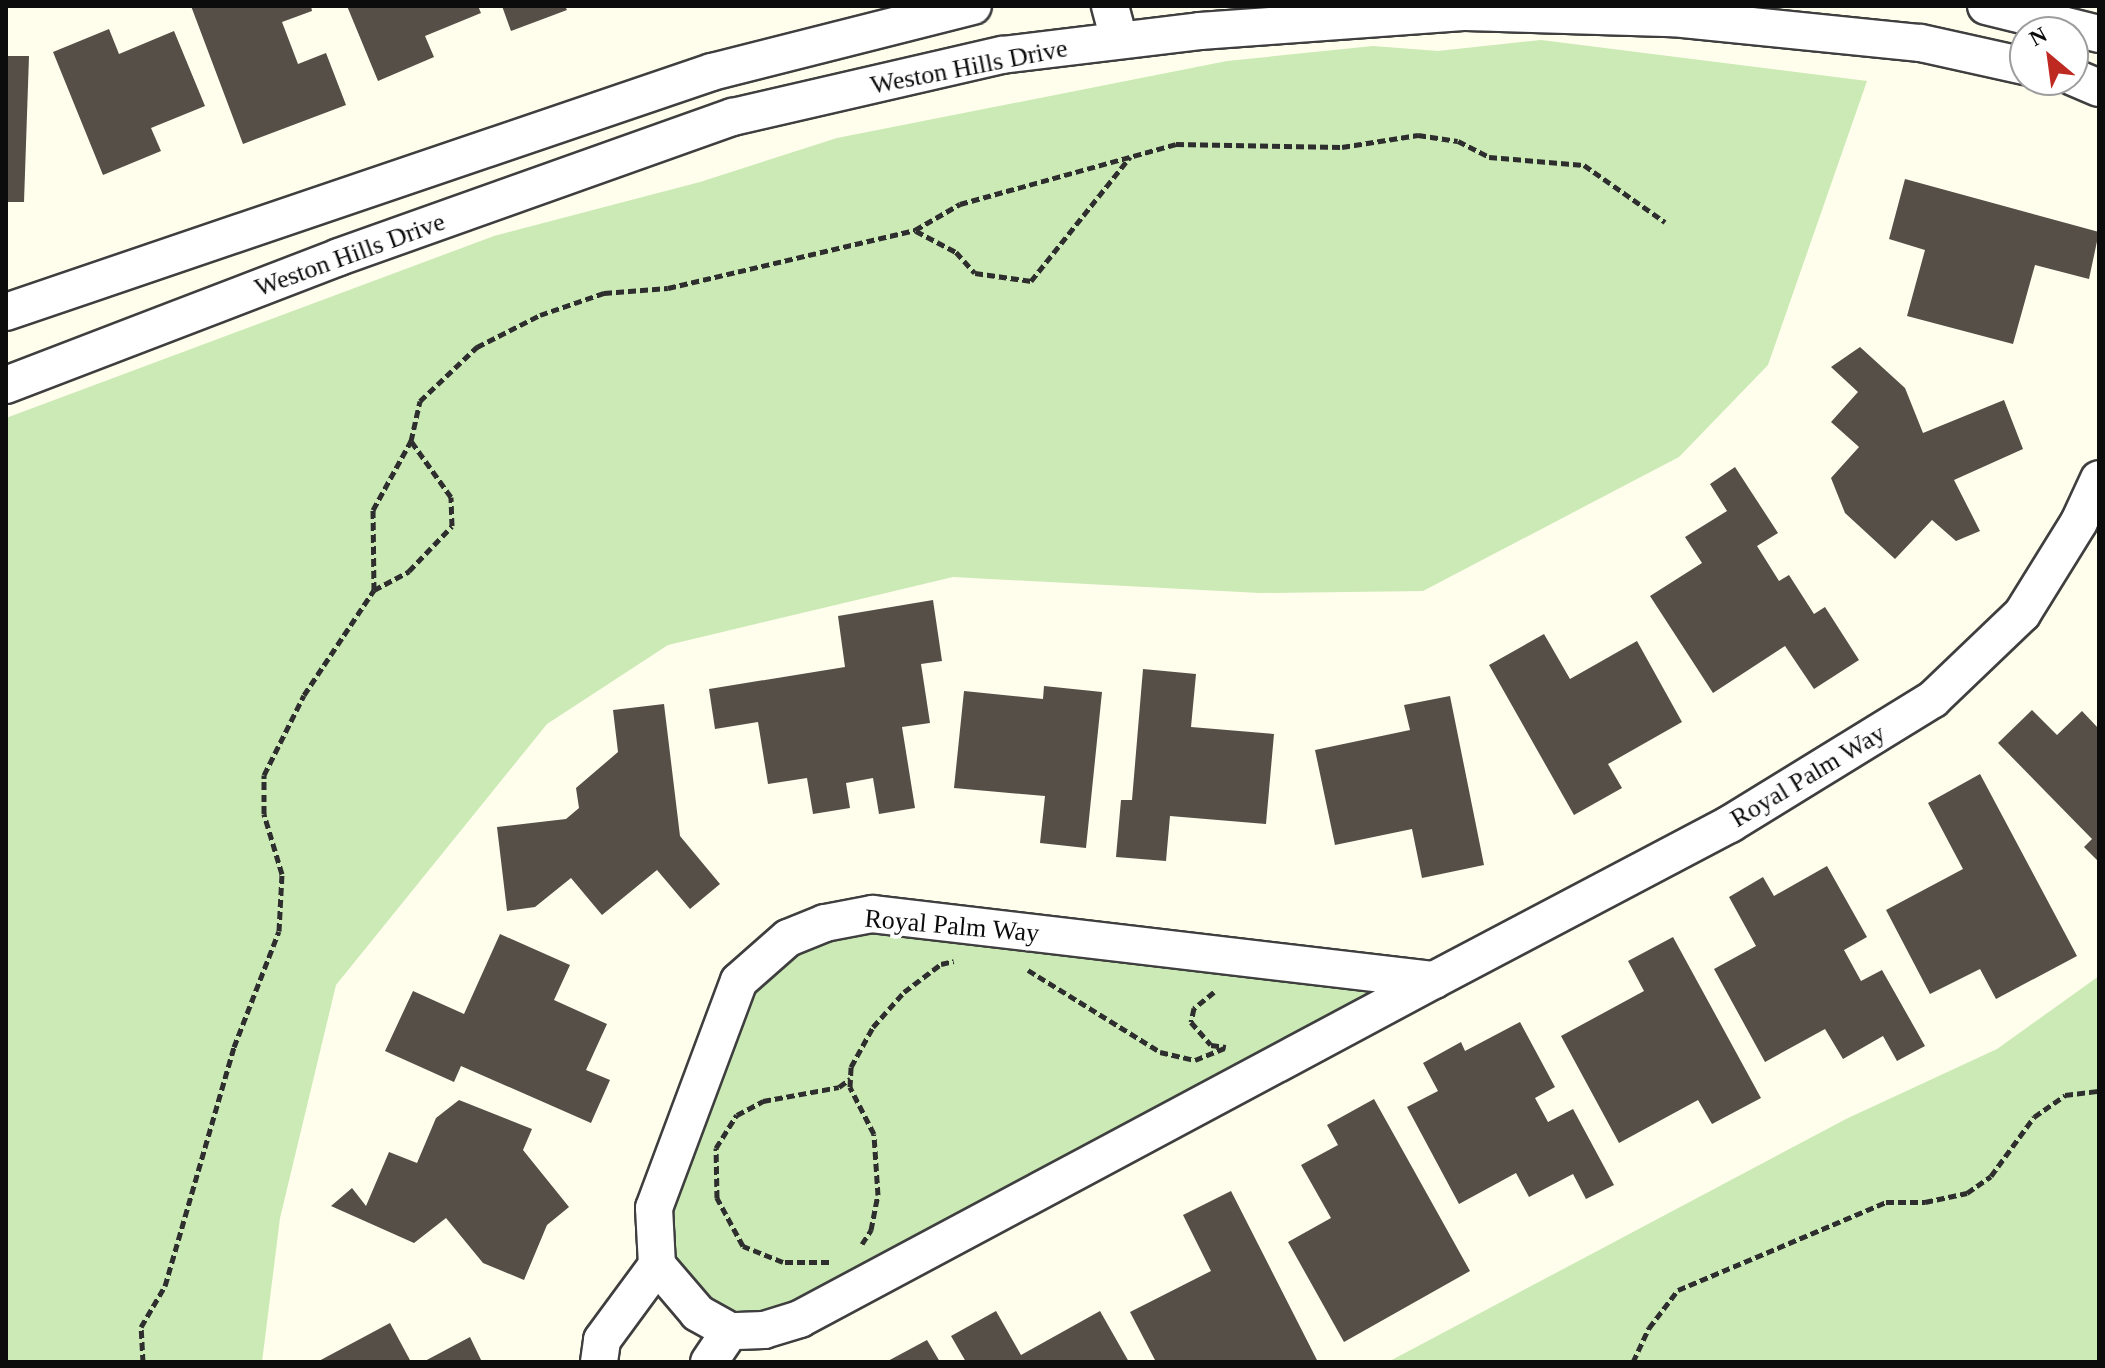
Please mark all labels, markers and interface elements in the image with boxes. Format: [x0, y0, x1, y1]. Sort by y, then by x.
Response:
north arrow [2009, 16, 2089, 96]
text: N [2025, 22, 2051, 51]
street label: Weston Hills Drive [868, 33, 1070, 101]
street label: Weston Hills Drive [251, 206, 449, 304]
street label: Royal Palm Way [1725, 717, 1891, 835]
street label: Royal Palm Way [863, 903, 1041, 949]

